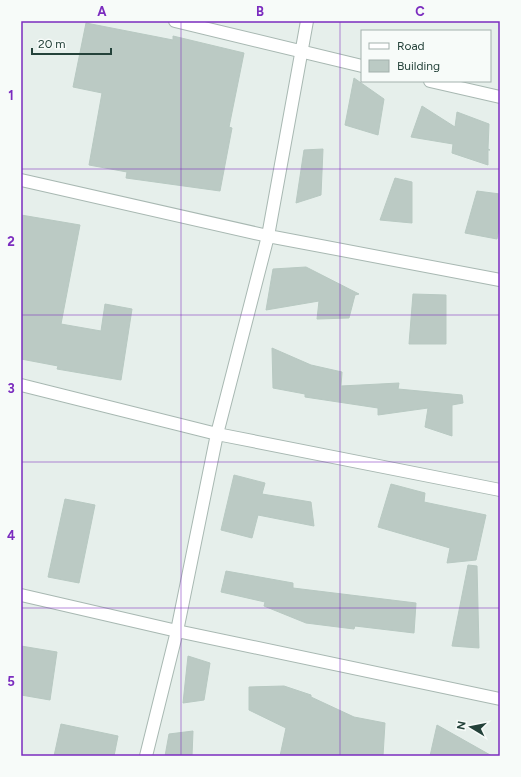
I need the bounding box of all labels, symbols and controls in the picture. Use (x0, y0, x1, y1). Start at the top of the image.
text: A (97, 4, 107, 19)
text: B (256, 4, 264, 19)
text: C (415, 4, 425, 19)
scale bar (32, 30, 111, 56)
legend (361, 30, 491, 82)
text: 20 m (38, 37, 66, 51)
text: Road (397, 39, 425, 53)
text: Building (397, 59, 440, 73)
text: 1 (8, 88, 14, 103)
text: 2 (7, 234, 15, 249)
text: 3 (7, 381, 15, 396)
text: 4 (7, 528, 15, 543)
text: 5 (7, 674, 15, 689)
north arrow (451, 707, 491, 747)
text: N (455, 720, 469, 731)

